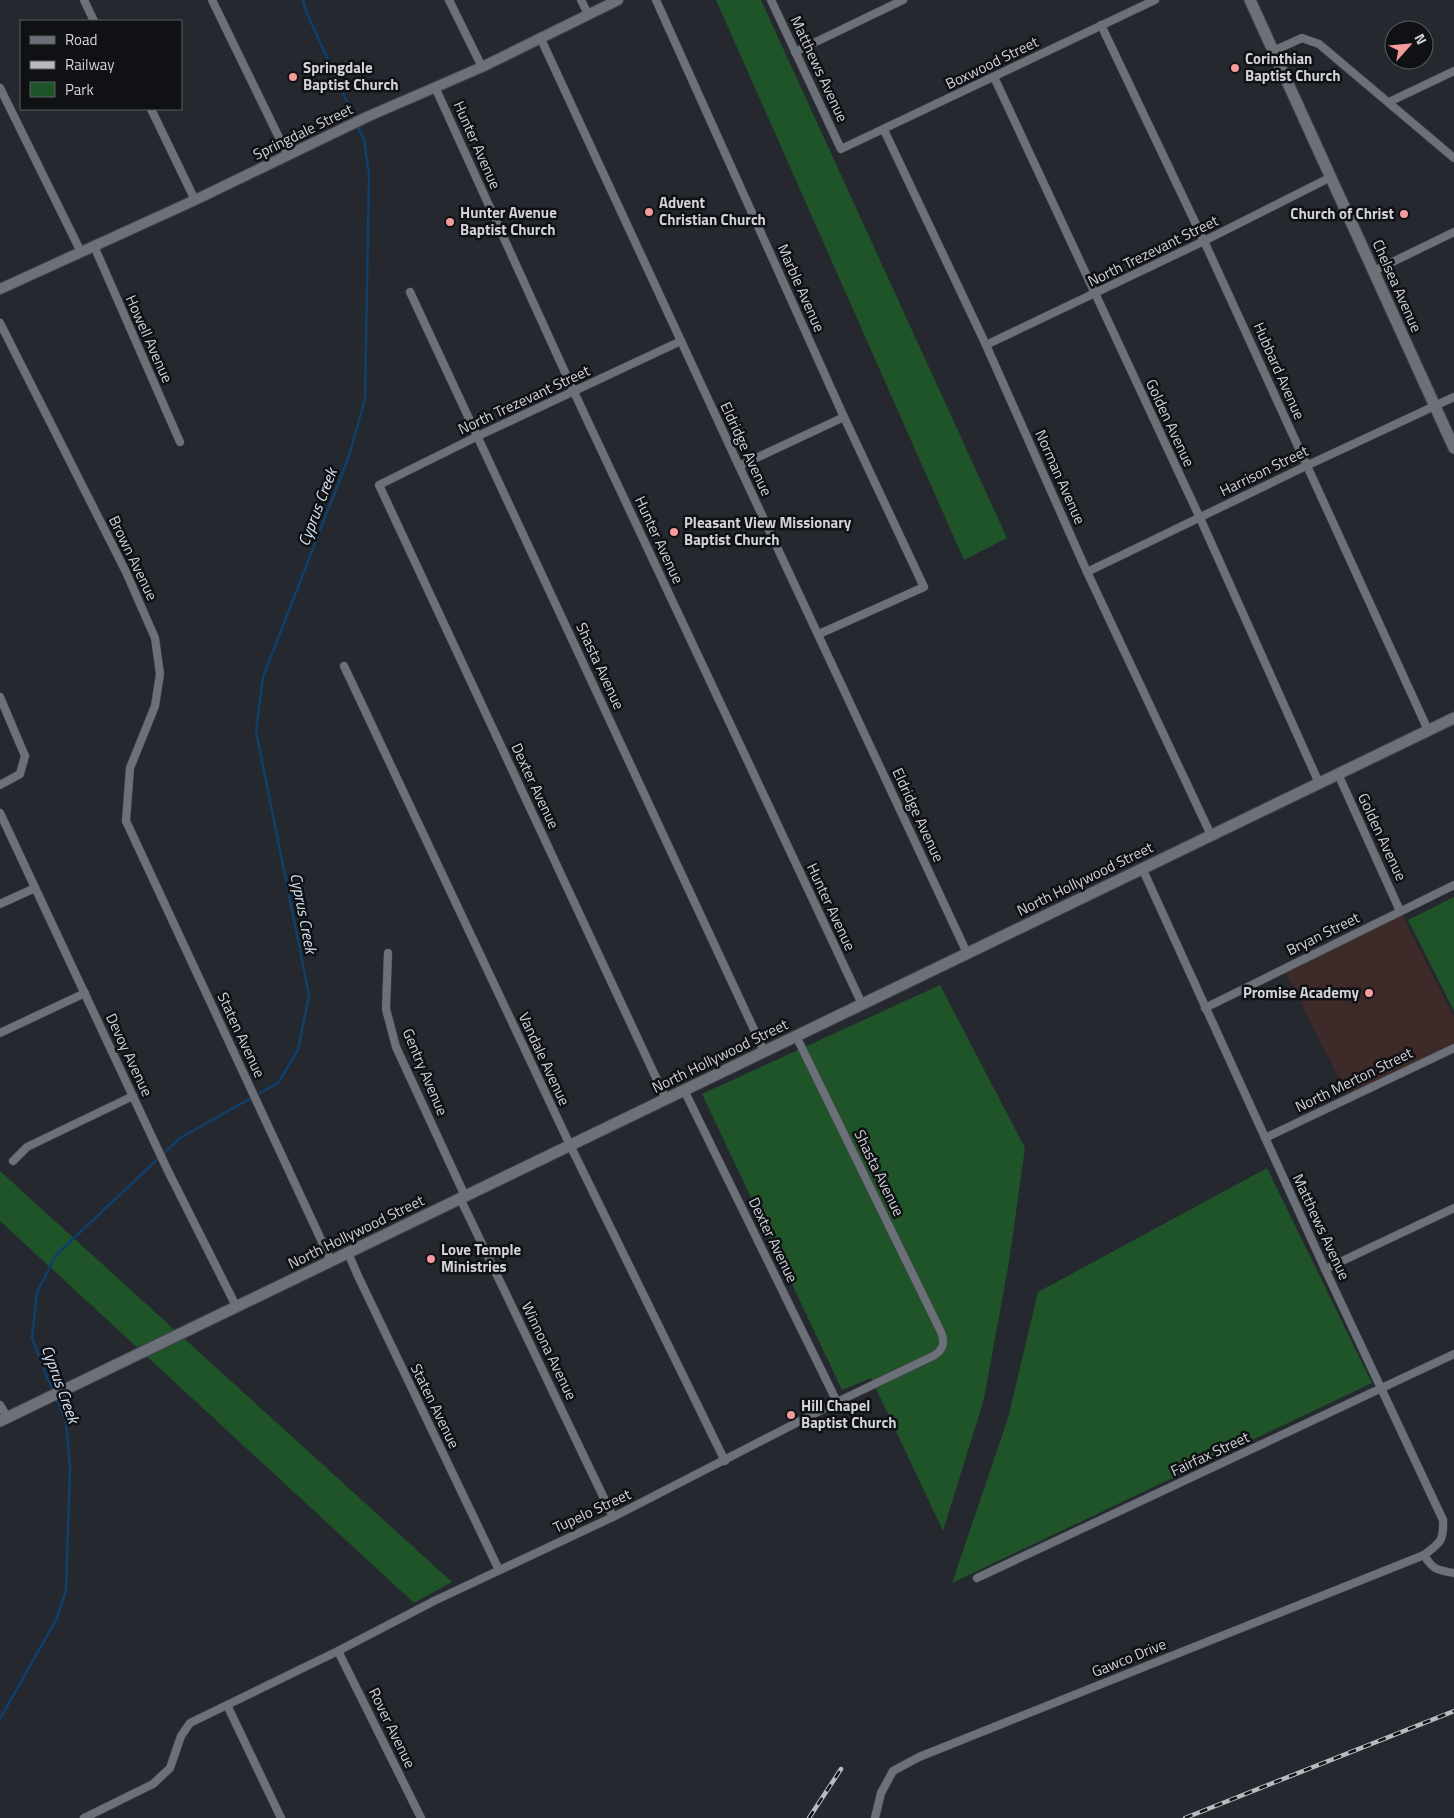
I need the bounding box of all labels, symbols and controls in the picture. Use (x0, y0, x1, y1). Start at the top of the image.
street label: Matthews Avenue (785, 12, 854, 126)
legend (20, 20, 182, 110)
north arrow (1384, 20, 1434, 70)
text: Road (65, 28, 97, 51)
street label: Boxwood Street (941, 30, 1043, 95)
text: N (1409, 30, 1433, 48)
place label: Corinthian Baptist Church (1245, 47, 1340, 87)
text: Railway (65, 53, 115, 76)
place label: Springdale Baptist Church (303, 56, 398, 96)
marker: Corinthian Baptist Church (1229, 62, 1241, 74)
marker: Springdale Baptist Church (287, 71, 299, 83)
text: Park (65, 78, 94, 101)
street label: Springdale Street (249, 97, 357, 166)
street label: Hunter Avenue (448, 97, 507, 193)
place label: Advent Christian Church (659, 191, 766, 231)
place label: Hunter Avenue Baptist Church (460, 201, 557, 241)
place label: Church of Christ (1290, 202, 1395, 225)
marker: Advent Christian Church (643, 206, 655, 218)
marker: Church of Christ (1398, 208, 1410, 220)
street label: North Trezevant Street (1083, 209, 1223, 292)
marker: Hunter Avenue Baptist Church (444, 216, 456, 228)
street label: Chelsea Avenue (1367, 236, 1428, 336)
street label: Marble Avenue (772, 240, 831, 336)
street label: Howell Avenue (120, 291, 179, 386)
street label: Hubbard Avenue (1248, 318, 1311, 423)
street label: North Trezevant Street (454, 359, 594, 440)
street label: Golden Avenue (1140, 375, 1201, 470)
street label: Eldridge Avenue (715, 398, 778, 500)
street label: Norman Avenue (1029, 426, 1092, 528)
street label: Harrison Street (1215, 439, 1313, 502)
water label: Cyprus Creek (291, 463, 343, 549)
street label: Hunter Avenue (629, 492, 690, 587)
street label: Brown Avenue (103, 511, 164, 604)
place label: Pleasant View Missionary Baptist Church (684, 511, 852, 551)
marker: Pleasant View Missionary Baptist Church (668, 526, 680, 538)
street label: Shasta Avenue (570, 618, 631, 713)
street label: Dexter Avenue (506, 739, 565, 832)
street label: Eldridge Avenue (887, 764, 950, 866)
street label: Golden Avenue (1352, 789, 1413, 884)
street label: North Hollywood Street (1013, 835, 1157, 922)
street label: Hunter Avenue (801, 859, 862, 954)
water label: Cyprus Creek (284, 871, 324, 957)
street label: Bryan Street (1282, 906, 1364, 961)
place label: Promise Academy (1243, 981, 1359, 1004)
marker: Promise Academy (1363, 987, 1375, 999)
street label: Staten Avenue (212, 988, 271, 1081)
street label: Vandale Avenue (513, 1008, 576, 1109)
street label: Devoy Avenue (100, 1009, 159, 1100)
street label: North Hollywood Street (648, 1012, 792, 1099)
street label: Gentry Avenue (397, 1025, 454, 1119)
street label: North Merton Street (1291, 1041, 1417, 1118)
street label: Shasta Avenue (849, 1126, 910, 1220)
street label: Matthews Avenue (1287, 1170, 1356, 1284)
street label: North Hollywood Street (284, 1188, 428, 1275)
street label: Dexter Avenue (743, 1193, 804, 1286)
place label: Love Temple Ministries (441, 1238, 522, 1278)
marker: Love Temple Ministries (425, 1253, 437, 1265)
street label: Winnona Avenue (516, 1298, 583, 1404)
water label: Cyprus Creek (36, 1342, 87, 1428)
street label: Staten Avenue (405, 1359, 466, 1452)
place label: Hill Chapel Baptist Church (801, 1394, 896, 1434)
marker: Hill Chapel Baptist Church (785, 1409, 797, 1421)
street label: Fairfax Street (1167, 1425, 1254, 1482)
street label: Tupelo Street (549, 1482, 635, 1539)
street label: Gawco Drive (1088, 1632, 1170, 1683)
street label: Rover Avenue (363, 1684, 422, 1772)

